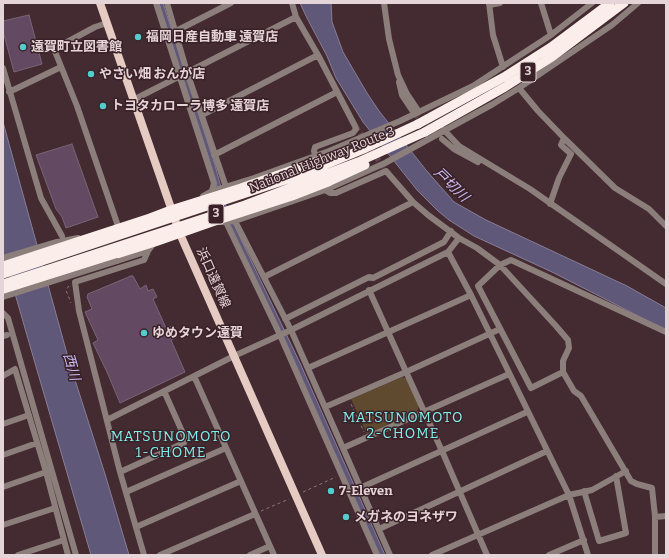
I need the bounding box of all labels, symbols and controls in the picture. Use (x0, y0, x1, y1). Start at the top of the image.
place label: 福岡日産自動車 遠賀店 (146, 29, 278, 45)
marker: 福岡日産自動車 遠賀店 (133, 32, 143, 42)
place label: 遠賀町立図書館 (31, 39, 122, 55)
marker: 遠賀町立図書館 (18, 42, 28, 52)
road number: 3 (520, 62, 536, 82)
place label: やさい畑 おんが店 (99, 66, 205, 82)
marker: やさい畑 おんが店 (86, 69, 96, 79)
place label: トヨタカローラ博多 遠賀店 (111, 98, 269, 114)
marker: トヨタカローラ博多 遠賀店 (98, 101, 108, 111)
street label: National Highway Route 3 (247, 124, 397, 196)
water label: 戸切川 (430, 164, 472, 206)
road number: 3 (208, 204, 224, 224)
street label: 浜口遠賀線 (193, 245, 233, 311)
place label: ゆめタウン遠賀 (152, 325, 243, 341)
marker: ゆめタウン遠賀 (139, 328, 149, 338)
water label: 西川 (59, 351, 83, 383)
district label: MATSUNOMOTO 2-CHOME (343, 410, 463, 442)
district label: MATSUNOMOTO 1-CHOME (111, 429, 231, 462)
place label: 7-Eleven (339, 483, 393, 499)
marker: 7-Eleven (326, 486, 336, 496)
place label: メガネのヨネザワ (354, 509, 458, 525)
marker: メガネのヨネザワ (341, 512, 351, 522)

